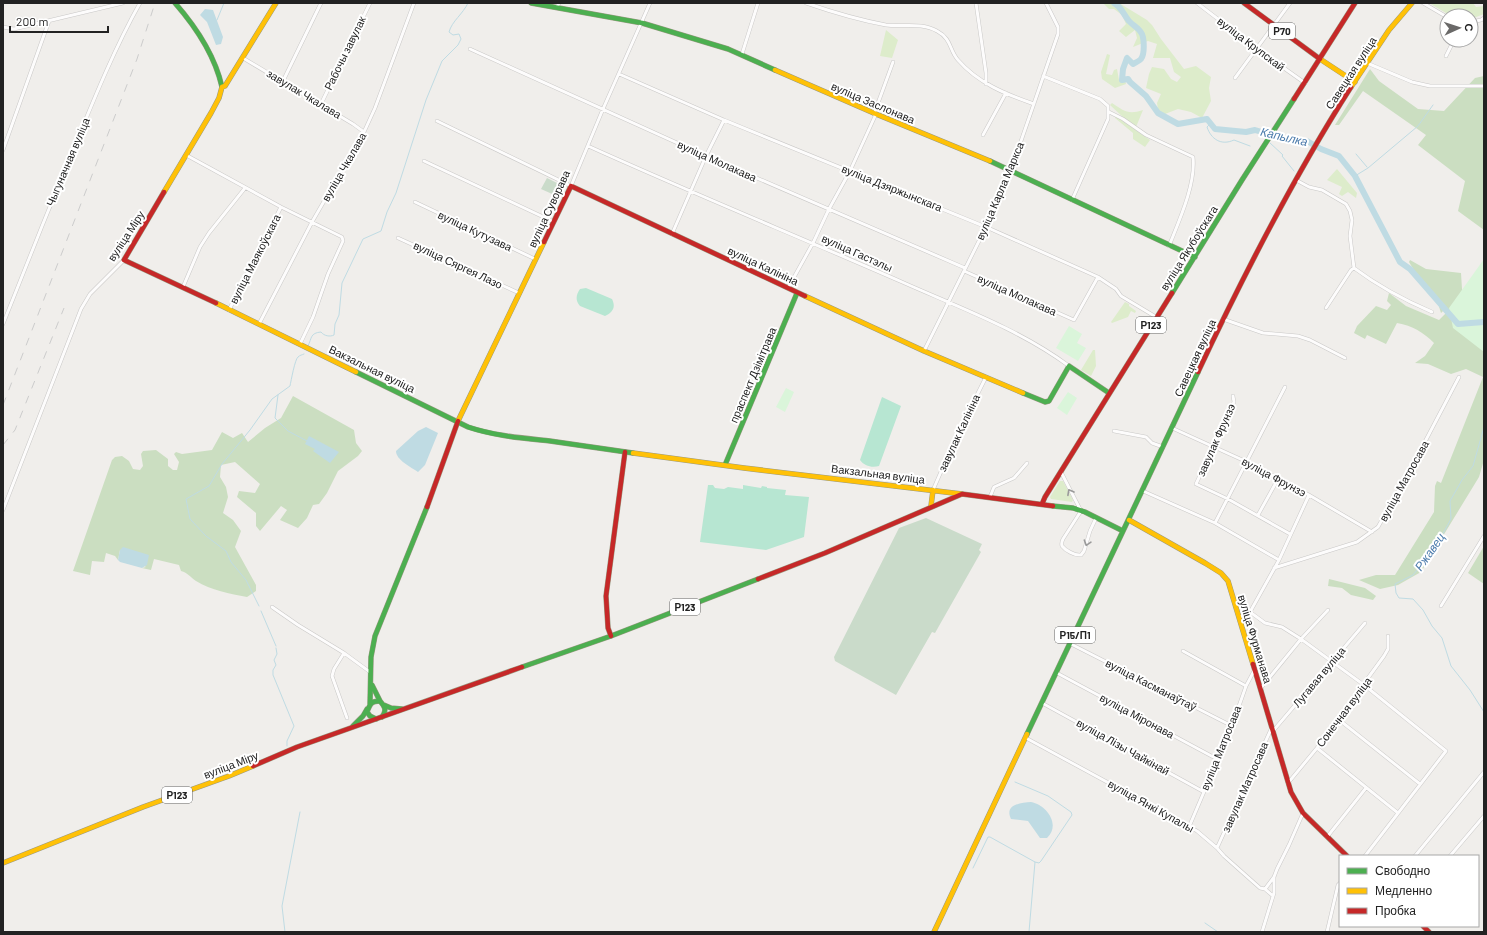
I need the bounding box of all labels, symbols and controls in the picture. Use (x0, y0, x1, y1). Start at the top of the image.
scale bar (10, 8, 108, 34)
north arrow (1439, 8, 1479, 48)
text: 200 m (16, 14, 48, 28)
street label: Рабочы завулак (321, 14, 368, 92)
street label: вуліца Крупскай (1215, 14, 1288, 73)
road number: Р70 (1269, 23, 1295, 39)
text: С (1463, 23, 1476, 32)
street label: Савецкая вуліца (1322, 33, 1379, 111)
street label: завулак Чкалава (265, 66, 345, 121)
street label: вуліца Заслонава (830, 79, 918, 126)
street label: Чыгуначная вуліца (43, 115, 92, 208)
water label: Капылка (1259, 124, 1310, 148)
street label: вуліца Чкалава (319, 129, 369, 203)
street label: вуліца Молакава (676, 137, 759, 184)
street label: вуліца Карла Маркса (973, 139, 1026, 242)
street label: вуліца Дзяржынскага (840, 161, 945, 214)
street label: вуліца Суворава (525, 167, 572, 249)
street label: вуліца Якубоўскага (1157, 202, 1220, 292)
street label: вуліца Міру (104, 208, 147, 263)
street label: вуліца Кутузава (436, 208, 515, 254)
street label: вуліца Маякоўскага (226, 211, 283, 306)
street label: вуліца Гастэлы (820, 231, 895, 274)
street label: вуліца Сяргея Лазо (412, 238, 505, 291)
street label: вуліца Калініна (726, 244, 801, 288)
street label: вуліца Молакава (976, 271, 1059, 318)
street label: Савецкая вуліца (1171, 316, 1219, 399)
road number: Р123 (1136, 317, 1166, 333)
street label: праспект Дзімітрава (727, 324, 779, 424)
street label: Вакзальная вуліца (327, 342, 418, 395)
street label: завулак Калініна (935, 391, 982, 473)
street label: завулак Фрунзэ (1194, 401, 1238, 478)
street label: вуліца Матросава (1376, 437, 1432, 523)
street label: вуліца Фрунзэ (1240, 454, 1309, 499)
street label: Вакзальная вуліца (831, 461, 926, 486)
one-way arrow (1068, 489, 1075, 496)
water label: Ржавец (1411, 530, 1448, 573)
one-way arrow (1083, 540, 1091, 547)
street label: вуліца Фурманава (1236, 593, 1275, 686)
road number: Р123 (670, 599, 700, 615)
road number: Р15/П1 (1055, 627, 1095, 643)
street label: Лугавая вуліца (1290, 643, 1348, 710)
street label: вуліца Касманаўтаў (1104, 656, 1199, 713)
street label: Сонечная вуліца (1313, 673, 1375, 749)
street label: вуліца Міронава (1098, 691, 1177, 741)
street label: вуліца Матросава (1198, 703, 1244, 792)
street label: вуліца Лізы Чайкінай (1074, 716, 1172, 778)
street label: завулак Матросава (1219, 739, 1271, 834)
street label: вуліца Міру (202, 748, 260, 781)
street label: вуліца Янкі Купалы (1106, 777, 1197, 835)
road number: Р123 (162, 787, 192, 803)
legend (1339, 855, 1479, 927)
text: Свободно (1375, 863, 1430, 878)
text: Медленно (1375, 883, 1432, 898)
text: Пробка (1375, 903, 1416, 918)

